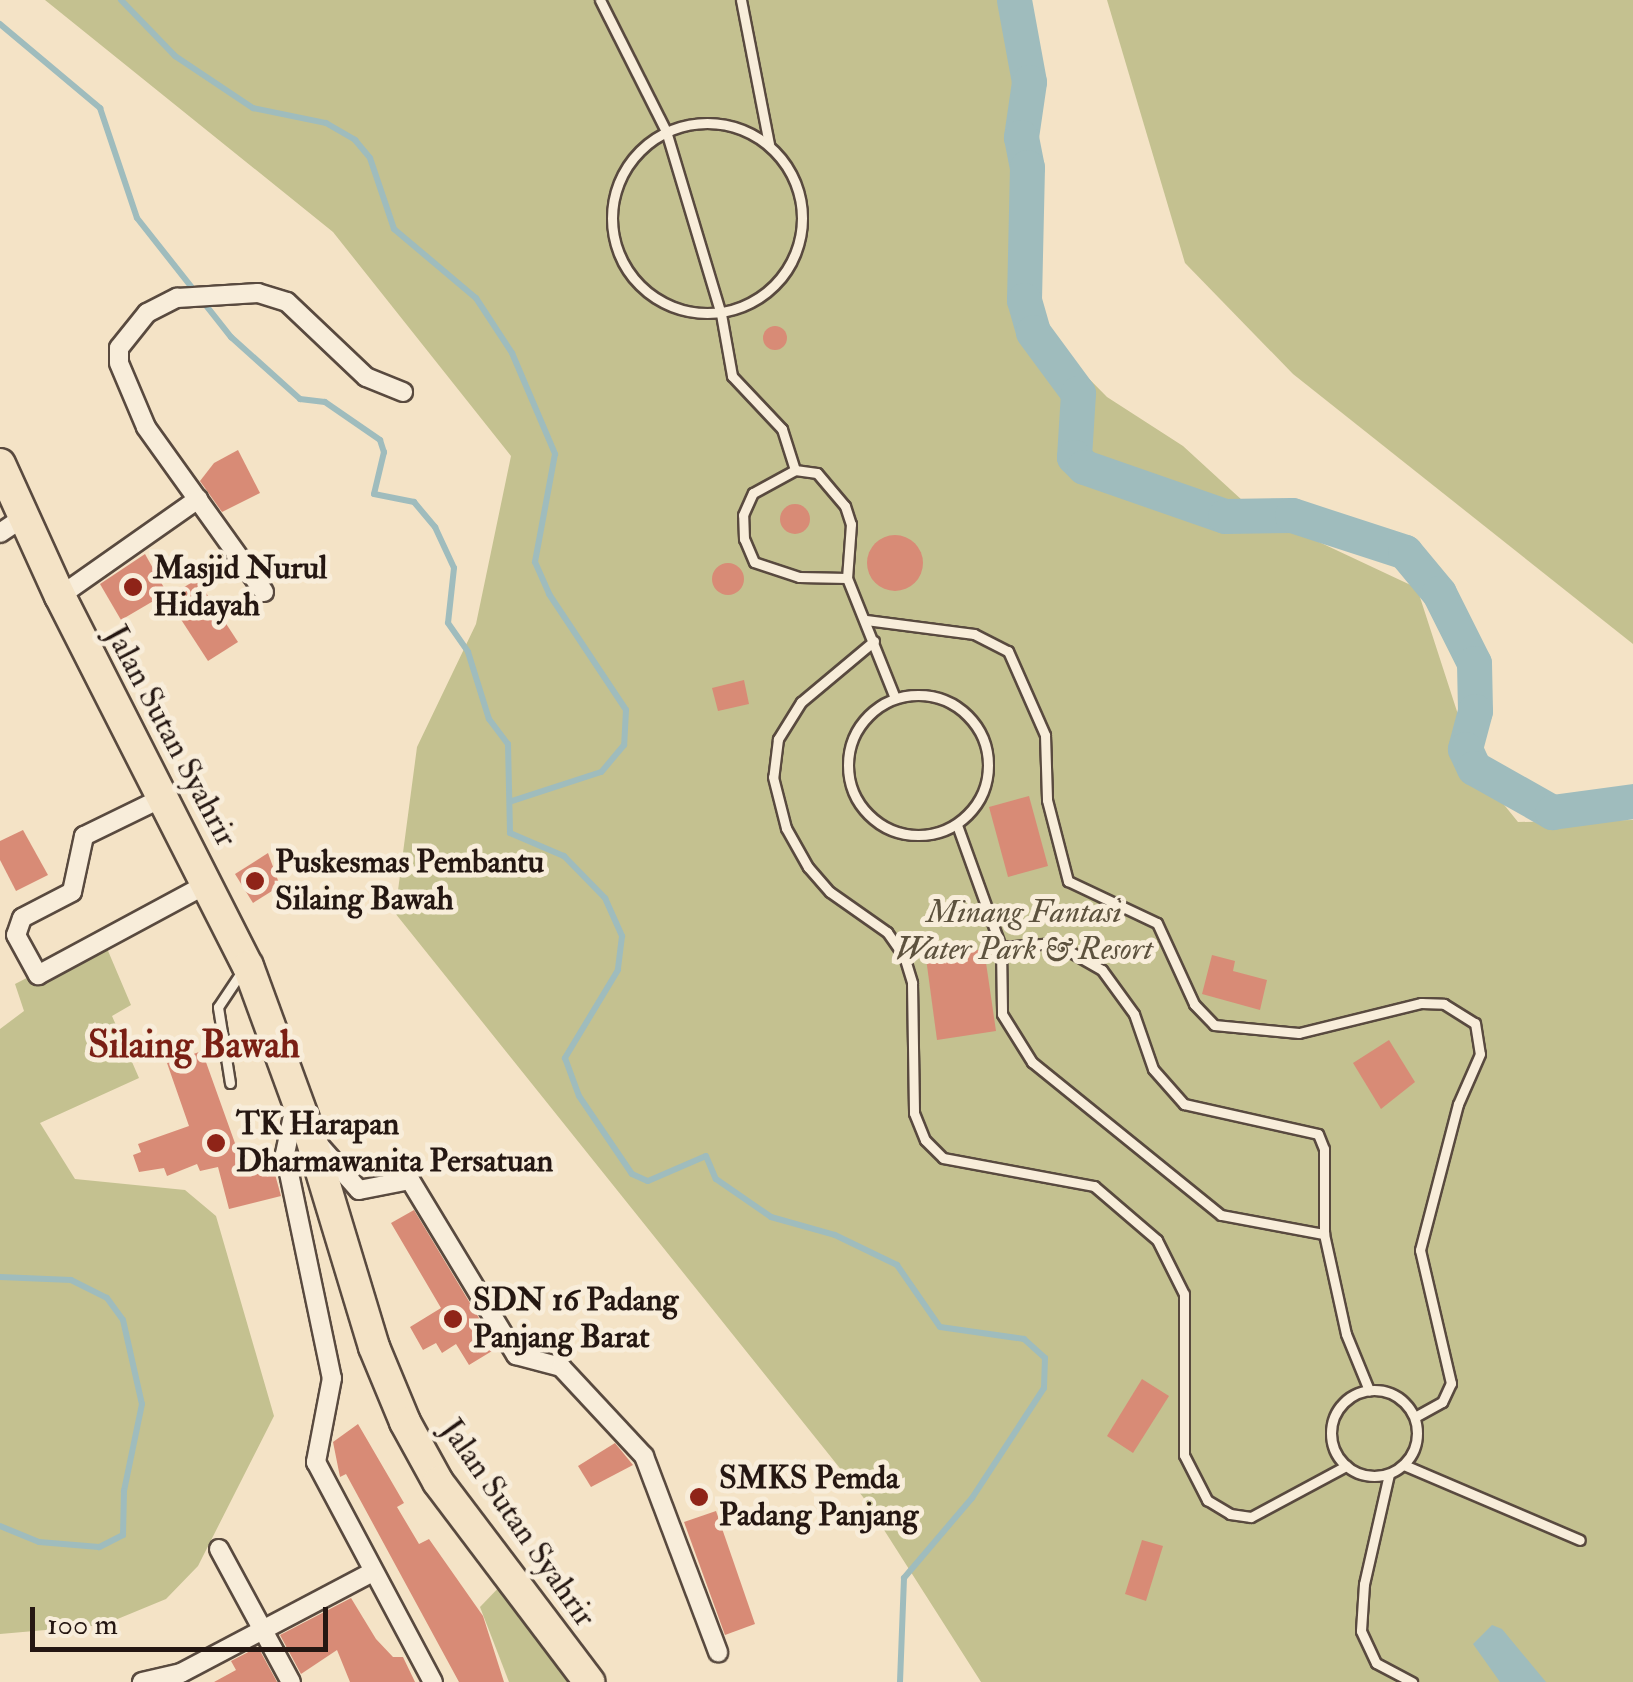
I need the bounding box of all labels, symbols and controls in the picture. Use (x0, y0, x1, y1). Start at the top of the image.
place label: Masjid Nurul Hidayah (153, 550, 327, 625)
marker: Masjid Nurul Hidayah (122, 576, 144, 598)
street label: Jalan Sutan Syahrir (97, 619, 245, 853)
place label: Puskesmas Pembantu Silaing Bawah (275, 844, 544, 919)
marker: Puskesmas Pembantu Silaing Bawah (244, 870, 266, 892)
park label: Minang Fantasi Water Park & Resort (895, 894, 1153, 969)
district label: Silaing Bawah (88, 1023, 300, 1069)
place label: TK Harapan Dharmawanita Persatuan (236, 1106, 553, 1181)
marker: TK Harapan Dharmawanita Persatuan (205, 1132, 227, 1154)
place label: SDN 16 Padang Panjang Barat (473, 1282, 678, 1357)
marker: SDN 16 Padang Panjang Barat (442, 1308, 464, 1330)
street label: Jalan Sutan Syahrir (432, 1412, 604, 1634)
place label: SMKS Pemda Padang Panjang (719, 1460, 918, 1535)
marker: SMKS Pemda Padang Panjang (688, 1486, 710, 1508)
scale bar (35, 1587, 332, 1649)
text: 100 m (47, 1606, 118, 1643)

